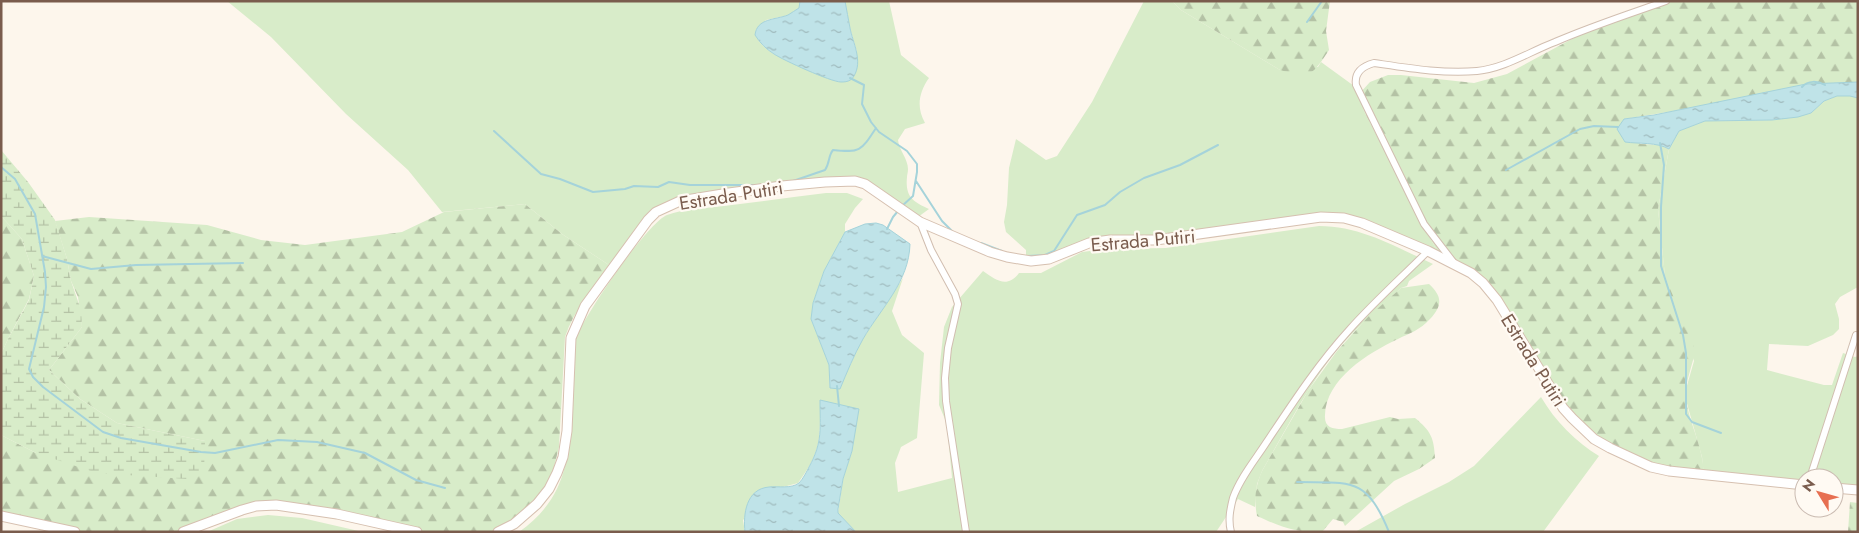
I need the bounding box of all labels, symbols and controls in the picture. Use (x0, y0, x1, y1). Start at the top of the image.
street label: Estrada Putiri (677, 174, 785, 217)
street label: Estrada Putiri (1090, 222, 1197, 259)
street label: Estrada Putiri (1494, 309, 1573, 412)
north arrow (1794, 468, 1844, 518)
text: N (1797, 475, 1820, 496)

